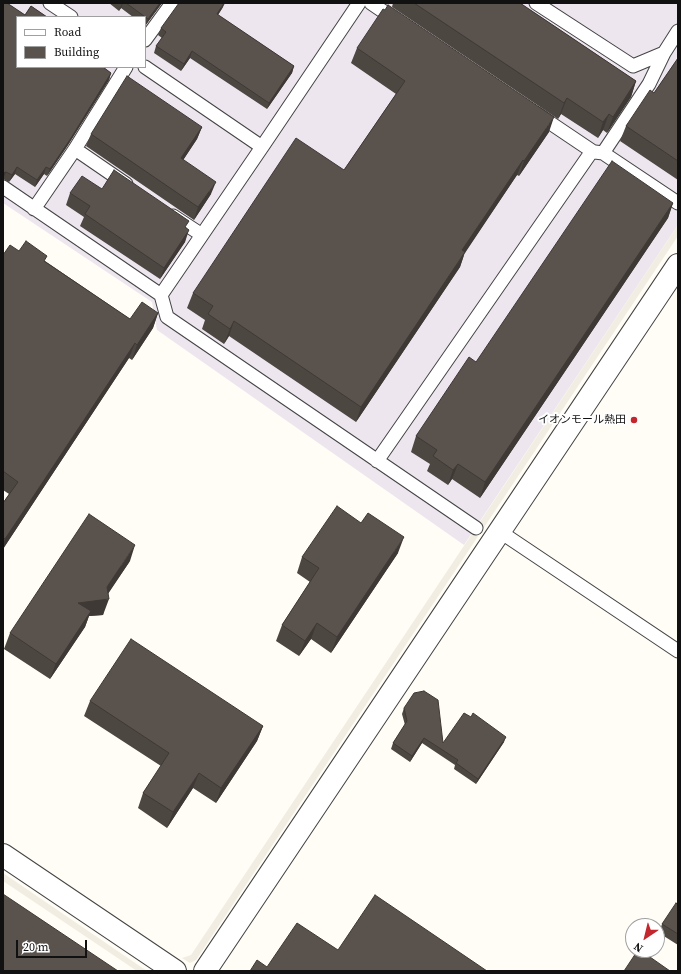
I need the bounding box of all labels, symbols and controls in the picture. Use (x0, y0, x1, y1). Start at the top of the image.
legend (16, 16, 146, 68)
text: Road (54, 24, 81, 40)
text: Building (54, 44, 99, 60)
place label: イオンモール熱田 (538, 413, 626, 427)
marker: イオンモール熱田 (629, 415, 639, 425)
north arrow (625, 918, 665, 958)
scale bar (18, 932, 89, 958)
text: 20 m (23, 939, 49, 955)
text: N (631, 939, 646, 956)

